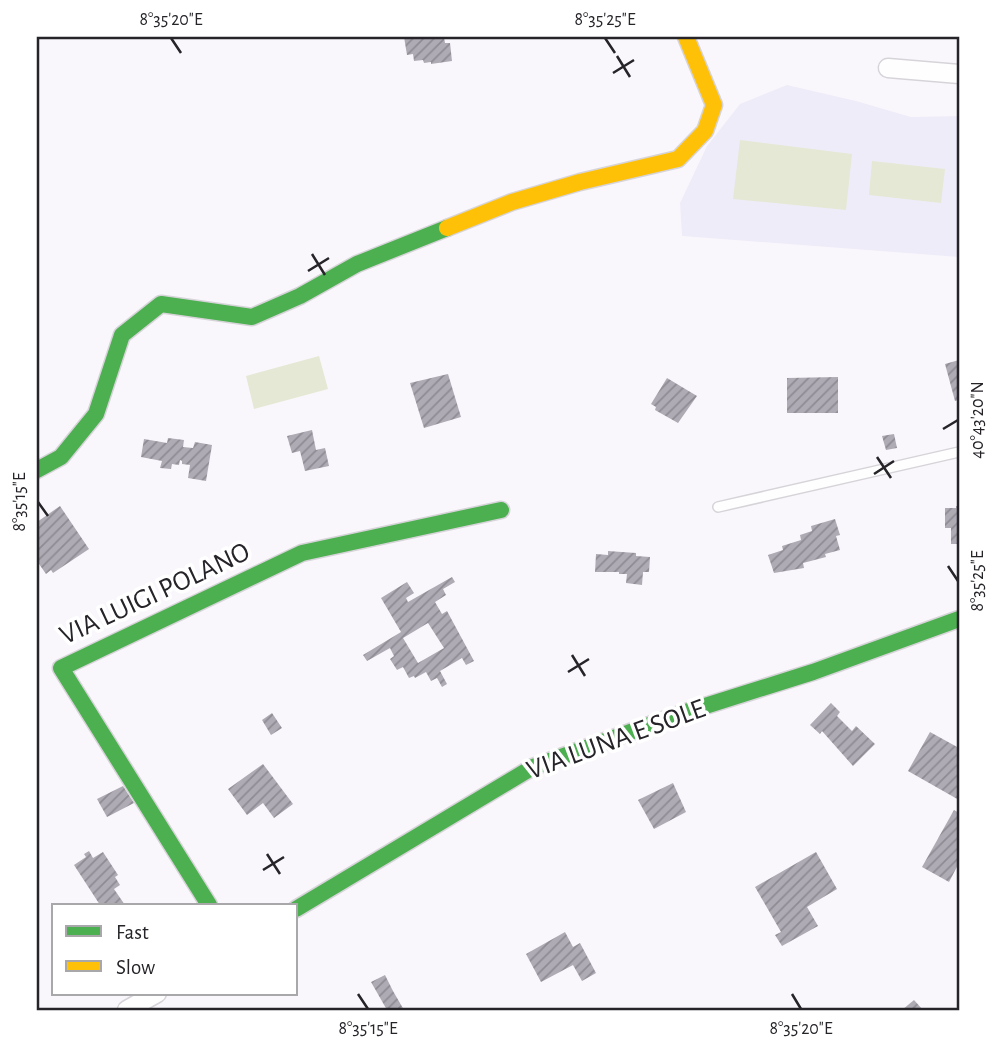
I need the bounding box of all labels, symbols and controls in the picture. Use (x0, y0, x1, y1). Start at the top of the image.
text: 8°35'20"E (139, 11, 203, 29)
text: 8°35'25"E (574, 11, 636, 29)
text: 40°43'20"N (969, 381, 987, 459)
text: 8°35'15"E (11, 472, 29, 532)
street label: VIA LUIGI POLANO (56, 538, 254, 650)
text: 8°35'25"E (969, 550, 987, 612)
street label: VIA LUNA E SOLE (523, 695, 709, 785)
legend (52, 904, 298, 995)
text: Fast (116, 922, 149, 943)
text: Slow (116, 957, 155, 978)
text: 8°35'15"E (338, 1020, 398, 1038)
text: 8°35'20"E (769, 1020, 833, 1038)

